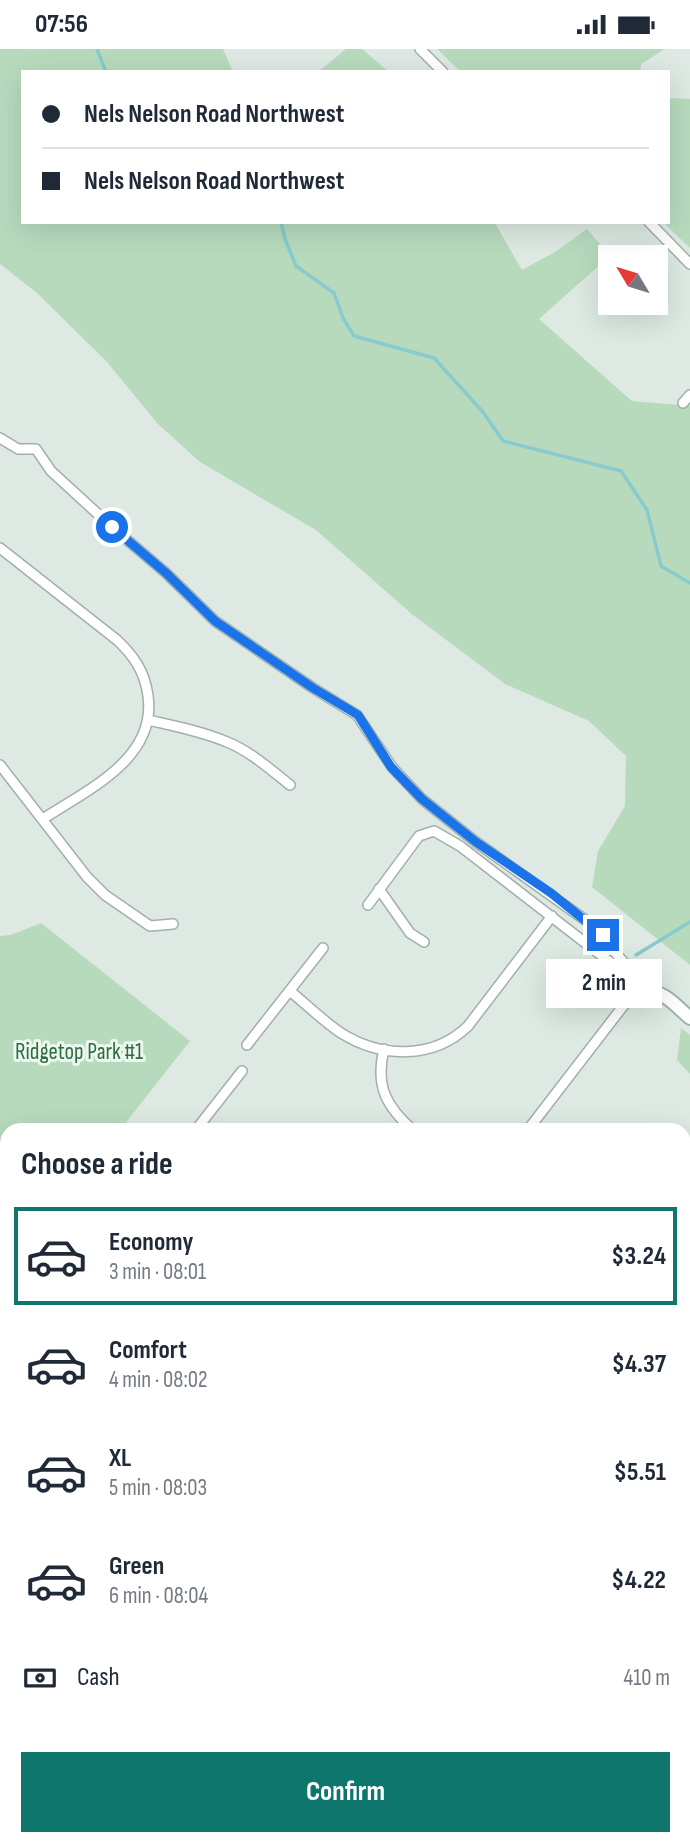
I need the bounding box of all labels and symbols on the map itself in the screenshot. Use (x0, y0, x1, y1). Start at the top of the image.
north arrow (598, 245, 668, 315)
route start (96, 511, 128, 543)
route end (587, 919, 619, 951)
callout: 2 min (545, 959, 661, 1008)
park label: Ridgetop Park #1 (15, 1038, 143, 1066)

